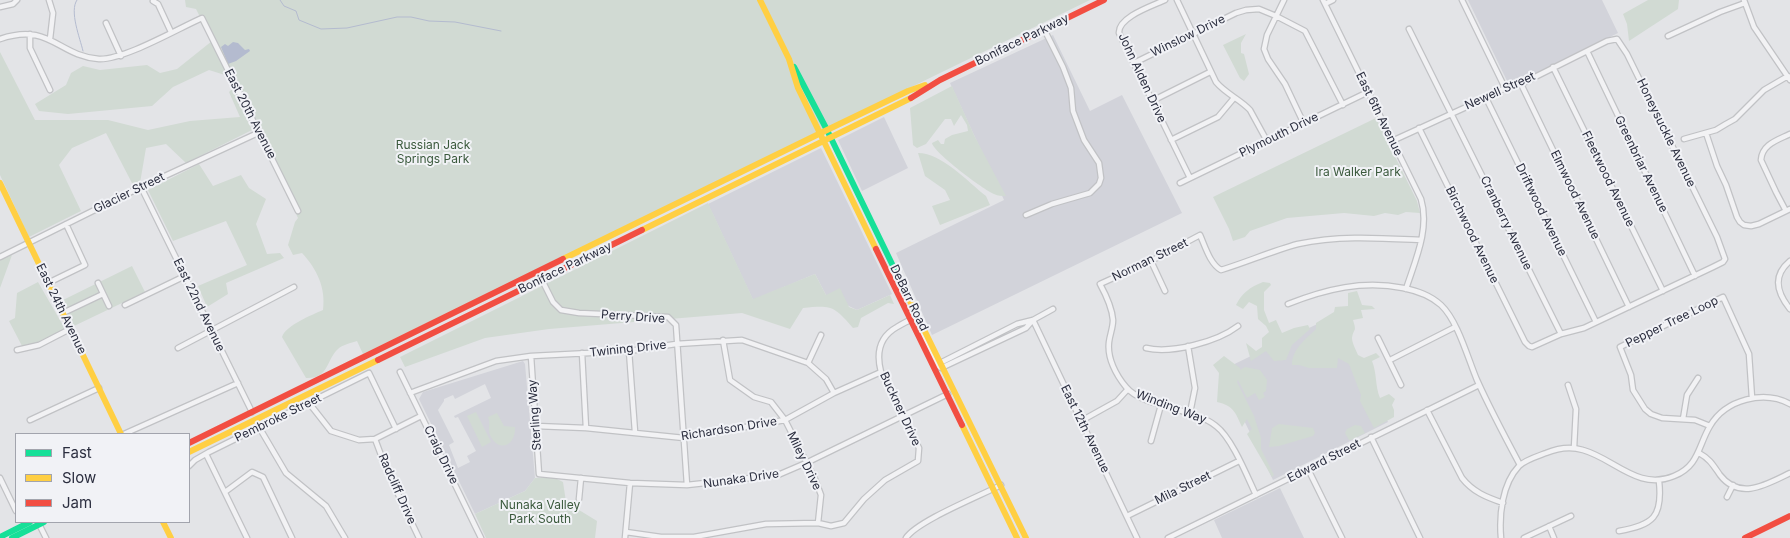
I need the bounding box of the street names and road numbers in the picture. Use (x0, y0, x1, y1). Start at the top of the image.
street label: Boniface Parkway (973, 11, 1071, 69)
street label: Winslow Drive (1148, 12, 1228, 60)
street label: John Alden Drive (1115, 31, 1169, 125)
street label: East 20th Avenue (221, 67, 279, 161)
street label: Newell Street (1463, 69, 1537, 113)
street label: East 6th Avenue (1352, 70, 1406, 158)
street label: Honeysuckle Avenue (1633, 76, 1699, 190)
street label: Plymouth Drive (1237, 110, 1321, 160)
street label: Greenbriar Avenue (1611, 113, 1671, 215)
street label: Fleetwood Avenue (1579, 129, 1637, 229)
street label: Elmwood Avenue (1547, 148, 1603, 242)
street label: Driftwood Avenue (1512, 161, 1570, 259)
street label: Glacier Street (91, 170, 167, 216)
street label: Cranberry Avenue (1477, 173, 1535, 273)
street label: Birchwood Avenue (1442, 184, 1502, 286)
street label: Norman Street (1110, 235, 1190, 285)
street label: Boniface Parkway (516, 239, 614, 297)
street label: East 22nd Avenue (170, 256, 228, 354)
street label: East 24th Avenue (33, 261, 89, 357)
street label: DeBarr Road (887, 263, 931, 333)
street label: Pepper Tree Loop (1623, 293, 1721, 351)
street label: Perry Drive (601, 308, 665, 326)
street label: Twining Drive (589, 338, 667, 360)
street label: Buckner Drive (877, 370, 923, 448)
street label: Sterling Way (525, 379, 545, 451)
street label: East 12th Avenue (1057, 383, 1113, 475)
street label: Winding Way (1134, 387, 1208, 427)
street label: Pembroke Street (232, 391, 324, 445)
street label: Richardson Drive (680, 414, 778, 444)
street label: Craig Drive (421, 423, 461, 487)
street label: Miley Drive (784, 429, 824, 493)
street label: Edward Street (1285, 436, 1363, 486)
street label: Radcliff Drive (375, 451, 419, 527)
street label: Nunaka Drive (702, 467, 780, 491)
street label: Mila Street (1153, 468, 1213, 508)

